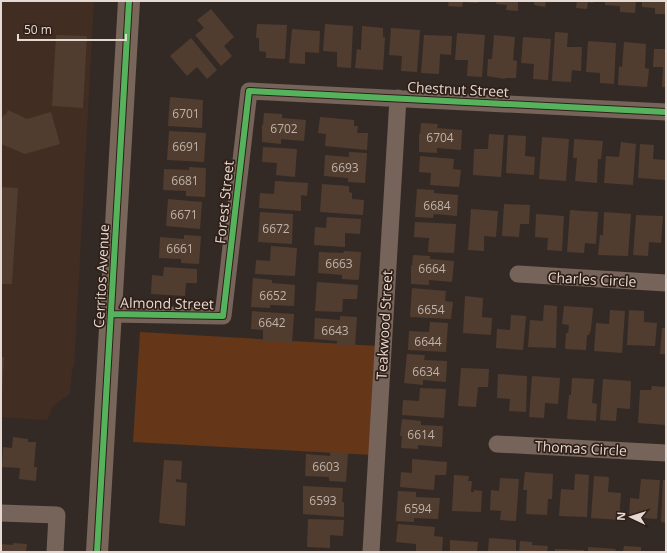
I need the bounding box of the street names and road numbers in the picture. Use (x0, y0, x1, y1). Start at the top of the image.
street label: Chestnut Street (407, 77, 509, 101)
street label: Forest Street (210, 159, 238, 245)
street label: Cerritos Avenue (89, 223, 113, 328)
street label: Charles Circle (547, 267, 637, 291)
street label: Teakwood Street (372, 270, 396, 380)
street label: Almond Street (120, 293, 214, 313)
street label: Thomas Circle (535, 436, 628, 460)

